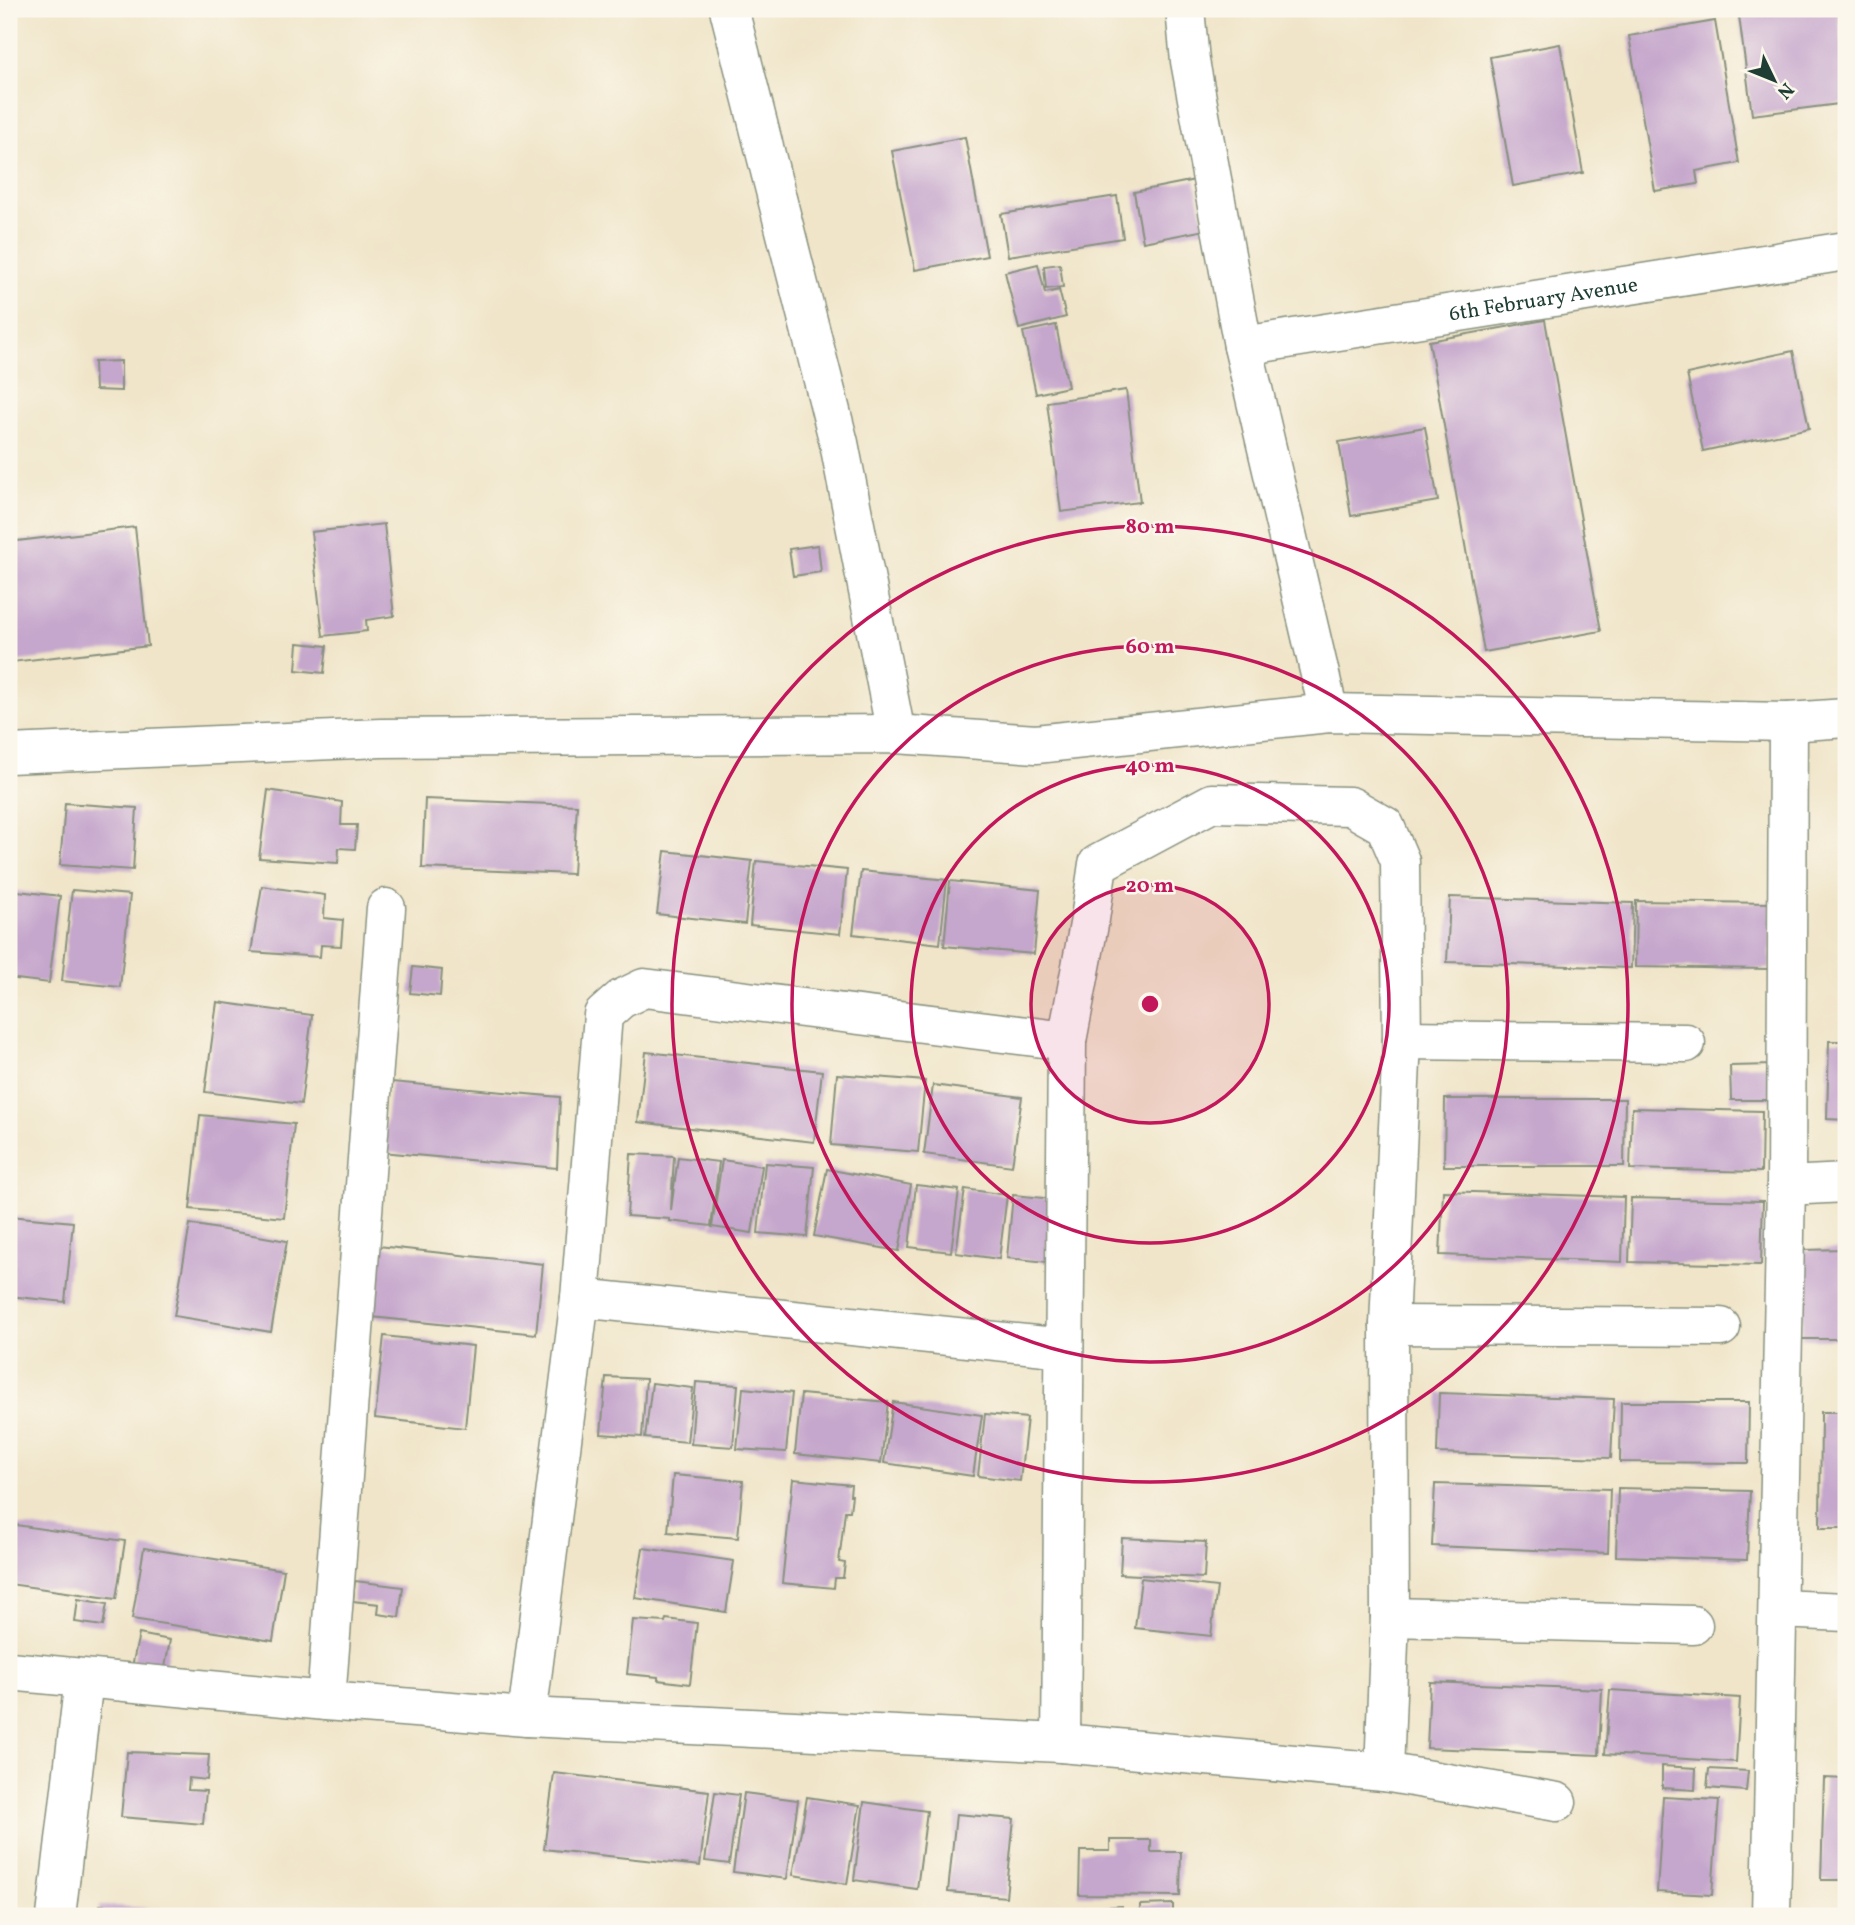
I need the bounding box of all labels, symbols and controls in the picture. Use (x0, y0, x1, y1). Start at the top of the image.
north arrow (1740, 46, 1810, 116)
text: N (1771, 76, 1799, 104)
street label: 6th February Avenue (1447, 271, 1640, 329)
text: 80 m (1126, 513, 1174, 542)
text: 60 m (1126, 633, 1174, 662)
text: 40 m (1125, 752, 1175, 781)
text: 20 m (1126, 872, 1174, 901)
centre of rings (1138, 992, 1162, 1016)

